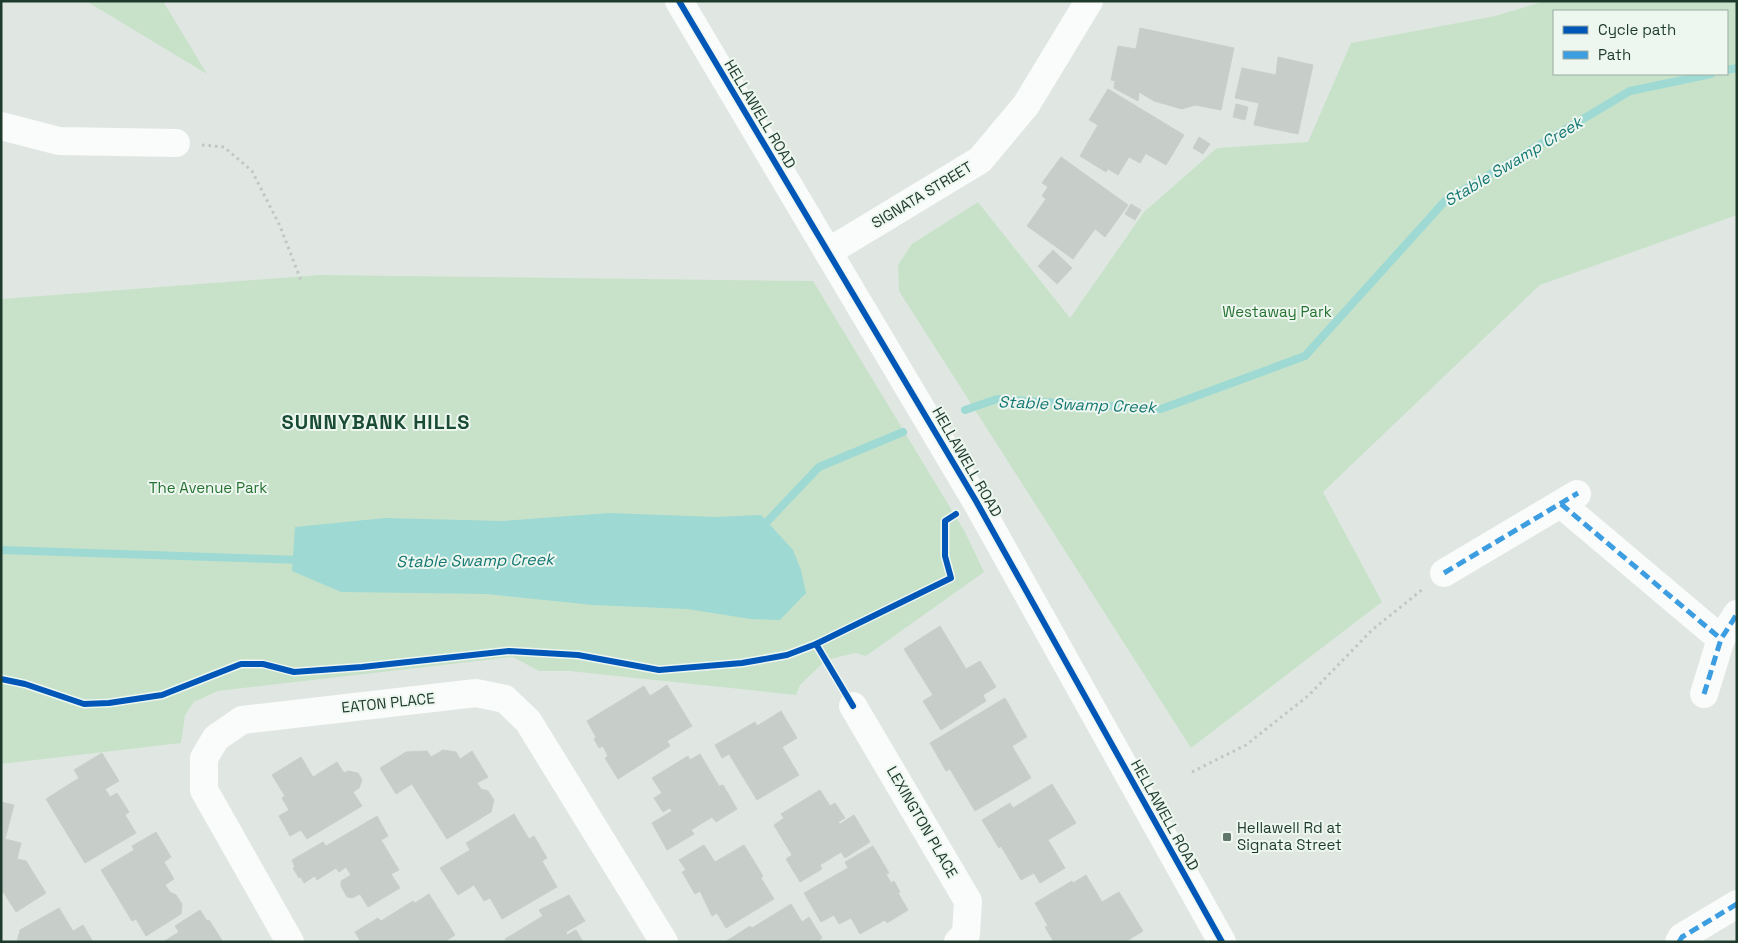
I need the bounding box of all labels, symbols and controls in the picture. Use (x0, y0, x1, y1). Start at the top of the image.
legend (1553, 10, 1728, 75)
text: Cycle path (1598, 20, 1676, 39)
text: Path (1598, 45, 1631, 64)
street label: HELLAWELL ROAD (720, 56, 801, 172)
water label: Stable Swamp Creek (1440, 111, 1588, 211)
street label: SIGNATA STREET (868, 157, 976, 232)
park label: Westaway Park (1222, 302, 1332, 321)
water label: Stable Swamp Creek (998, 391, 1158, 418)
street label: HELLAWELL ROAD (928, 403, 1007, 520)
district label: SUNNYBANK HILLS (282, 409, 470, 435)
park label: The Avenue Park (149, 478, 267, 497)
water label: Stable Swamp Creek (396, 549, 556, 572)
street label: EATON PLACE (340, 688, 435, 717)
street label: HELLAWELL ROAD (1127, 756, 1204, 874)
street label: LEXINGTON PLACE (883, 762, 962, 881)
place label: Hellawell Rd at Signata Street (1237, 818, 1342, 854)
marker: Hellawell Rd at Signata Street (1221, 831, 1233, 843)

